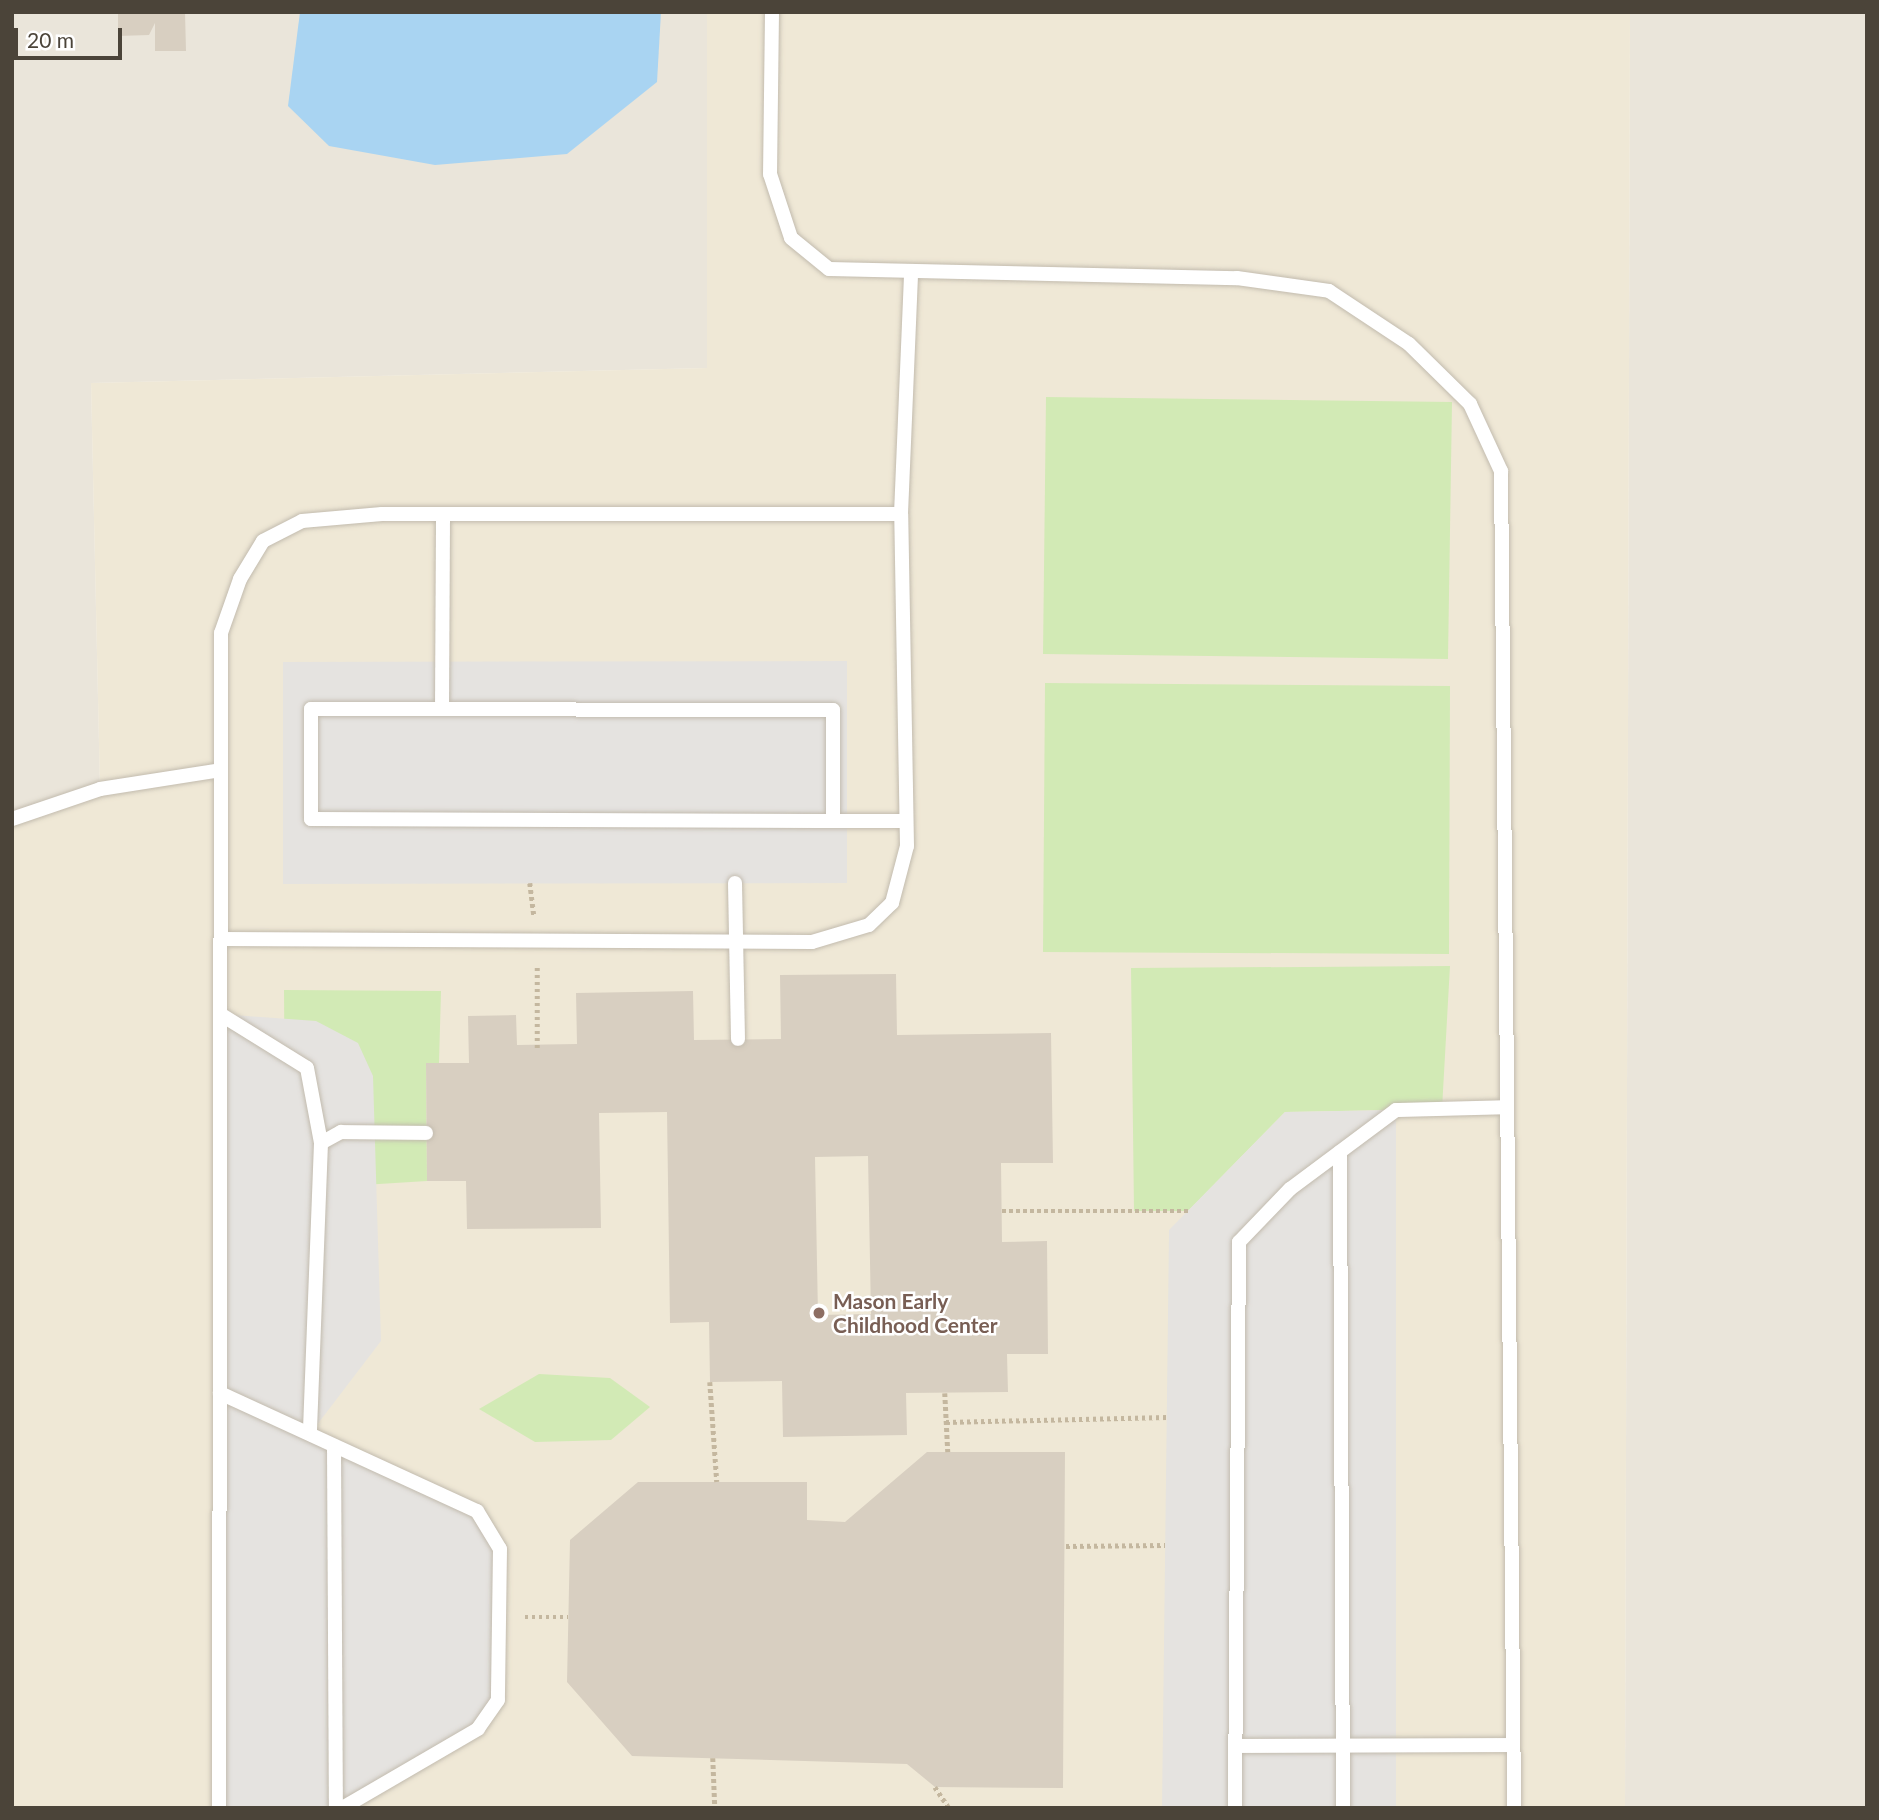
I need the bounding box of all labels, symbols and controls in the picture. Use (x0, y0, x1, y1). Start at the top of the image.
scale bar (18, 14, 126, 58)
text: 20 m (27, 27, 74, 52)
place label: Mason Early Childhood Center (833, 1288, 998, 1338)
marker: Mason Early Childhood Center (811, 1305, 827, 1321)

